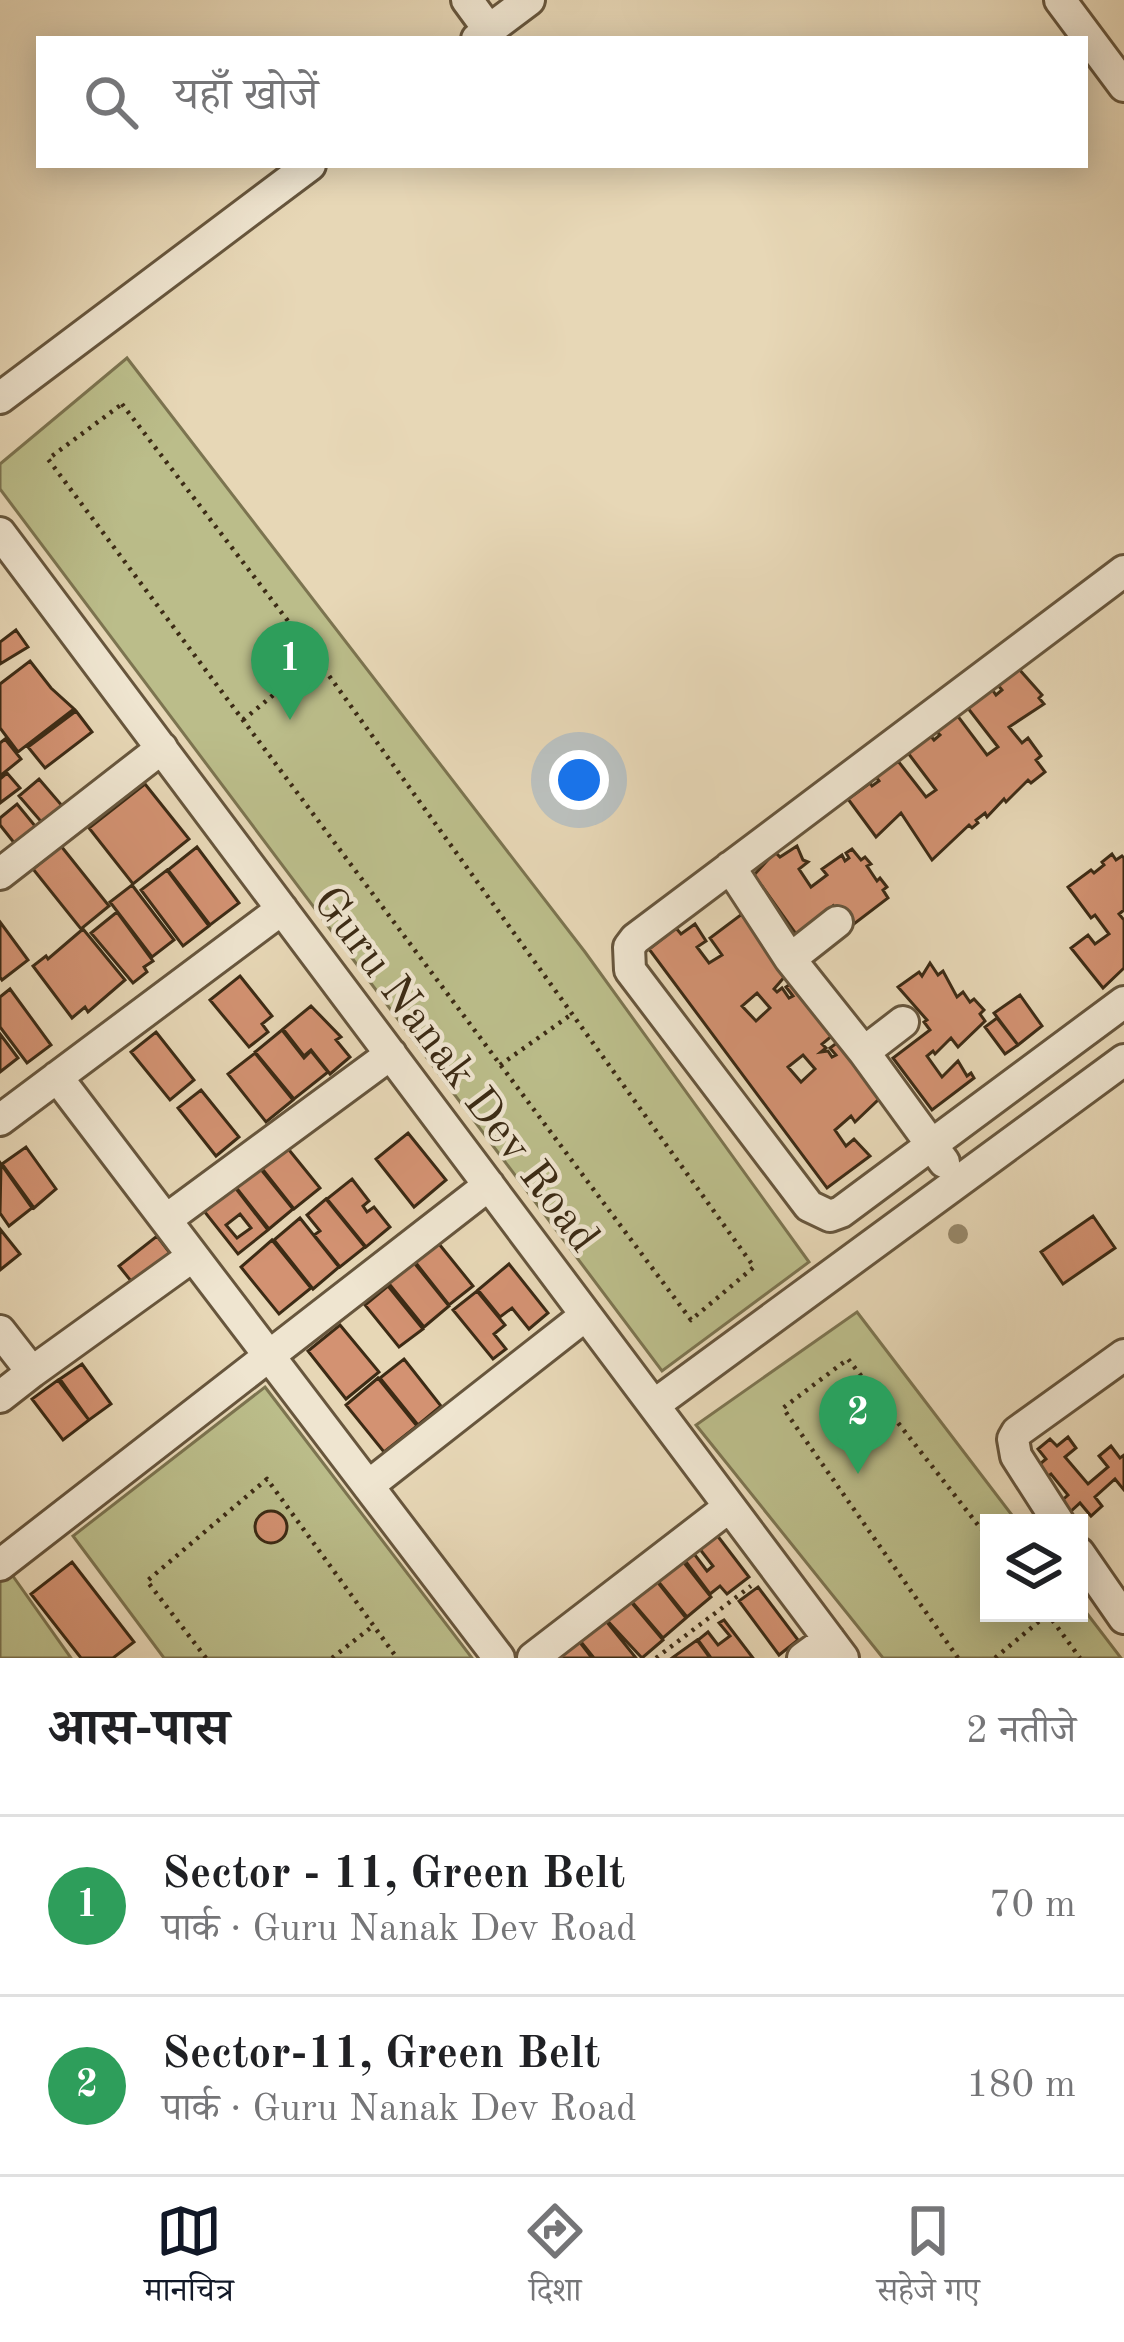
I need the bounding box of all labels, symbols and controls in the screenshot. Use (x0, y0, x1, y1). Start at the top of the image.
search box (36, 36, 1088, 168)
icon: search (78, 69, 144, 135)
text: यहाँ खोजें (174, 75, 318, 120)
pin: 1 (251, 621, 329, 720)
your location (549, 750, 609, 810)
street label: Guru Nanak Dev Road (303, 880, 606, 1261)
pin: 2 (819, 1375, 897, 1474)
map controls (980, 1514, 1088, 1622)
button: layers (980, 1514, 1088, 1622)
text: आस-पास (48, 1705, 229, 1756)
text: 2 नतीजे (966, 1712, 1076, 1751)
text: Sector - 11, Green Belt (162, 1853, 626, 1898)
text: 1 (76, 1886, 98, 1925)
text: 70 m (989, 1886, 1076, 1925)
text: पार्क · Guru Nanak Dev Road (162, 1910, 637, 1949)
text: Sector-11, Green Belt (162, 2033, 600, 2078)
text: 2 (76, 2066, 98, 2105)
text: 180 m (966, 2066, 1076, 2105)
text: पार्क · Guru Nanak Dev Road (162, 2090, 637, 2129)
tab: मानचित्र (144, 2198, 234, 2322)
tab: दिशा (522, 2198, 588, 2322)
tab: सहेजे गए (877, 2198, 980, 2322)

